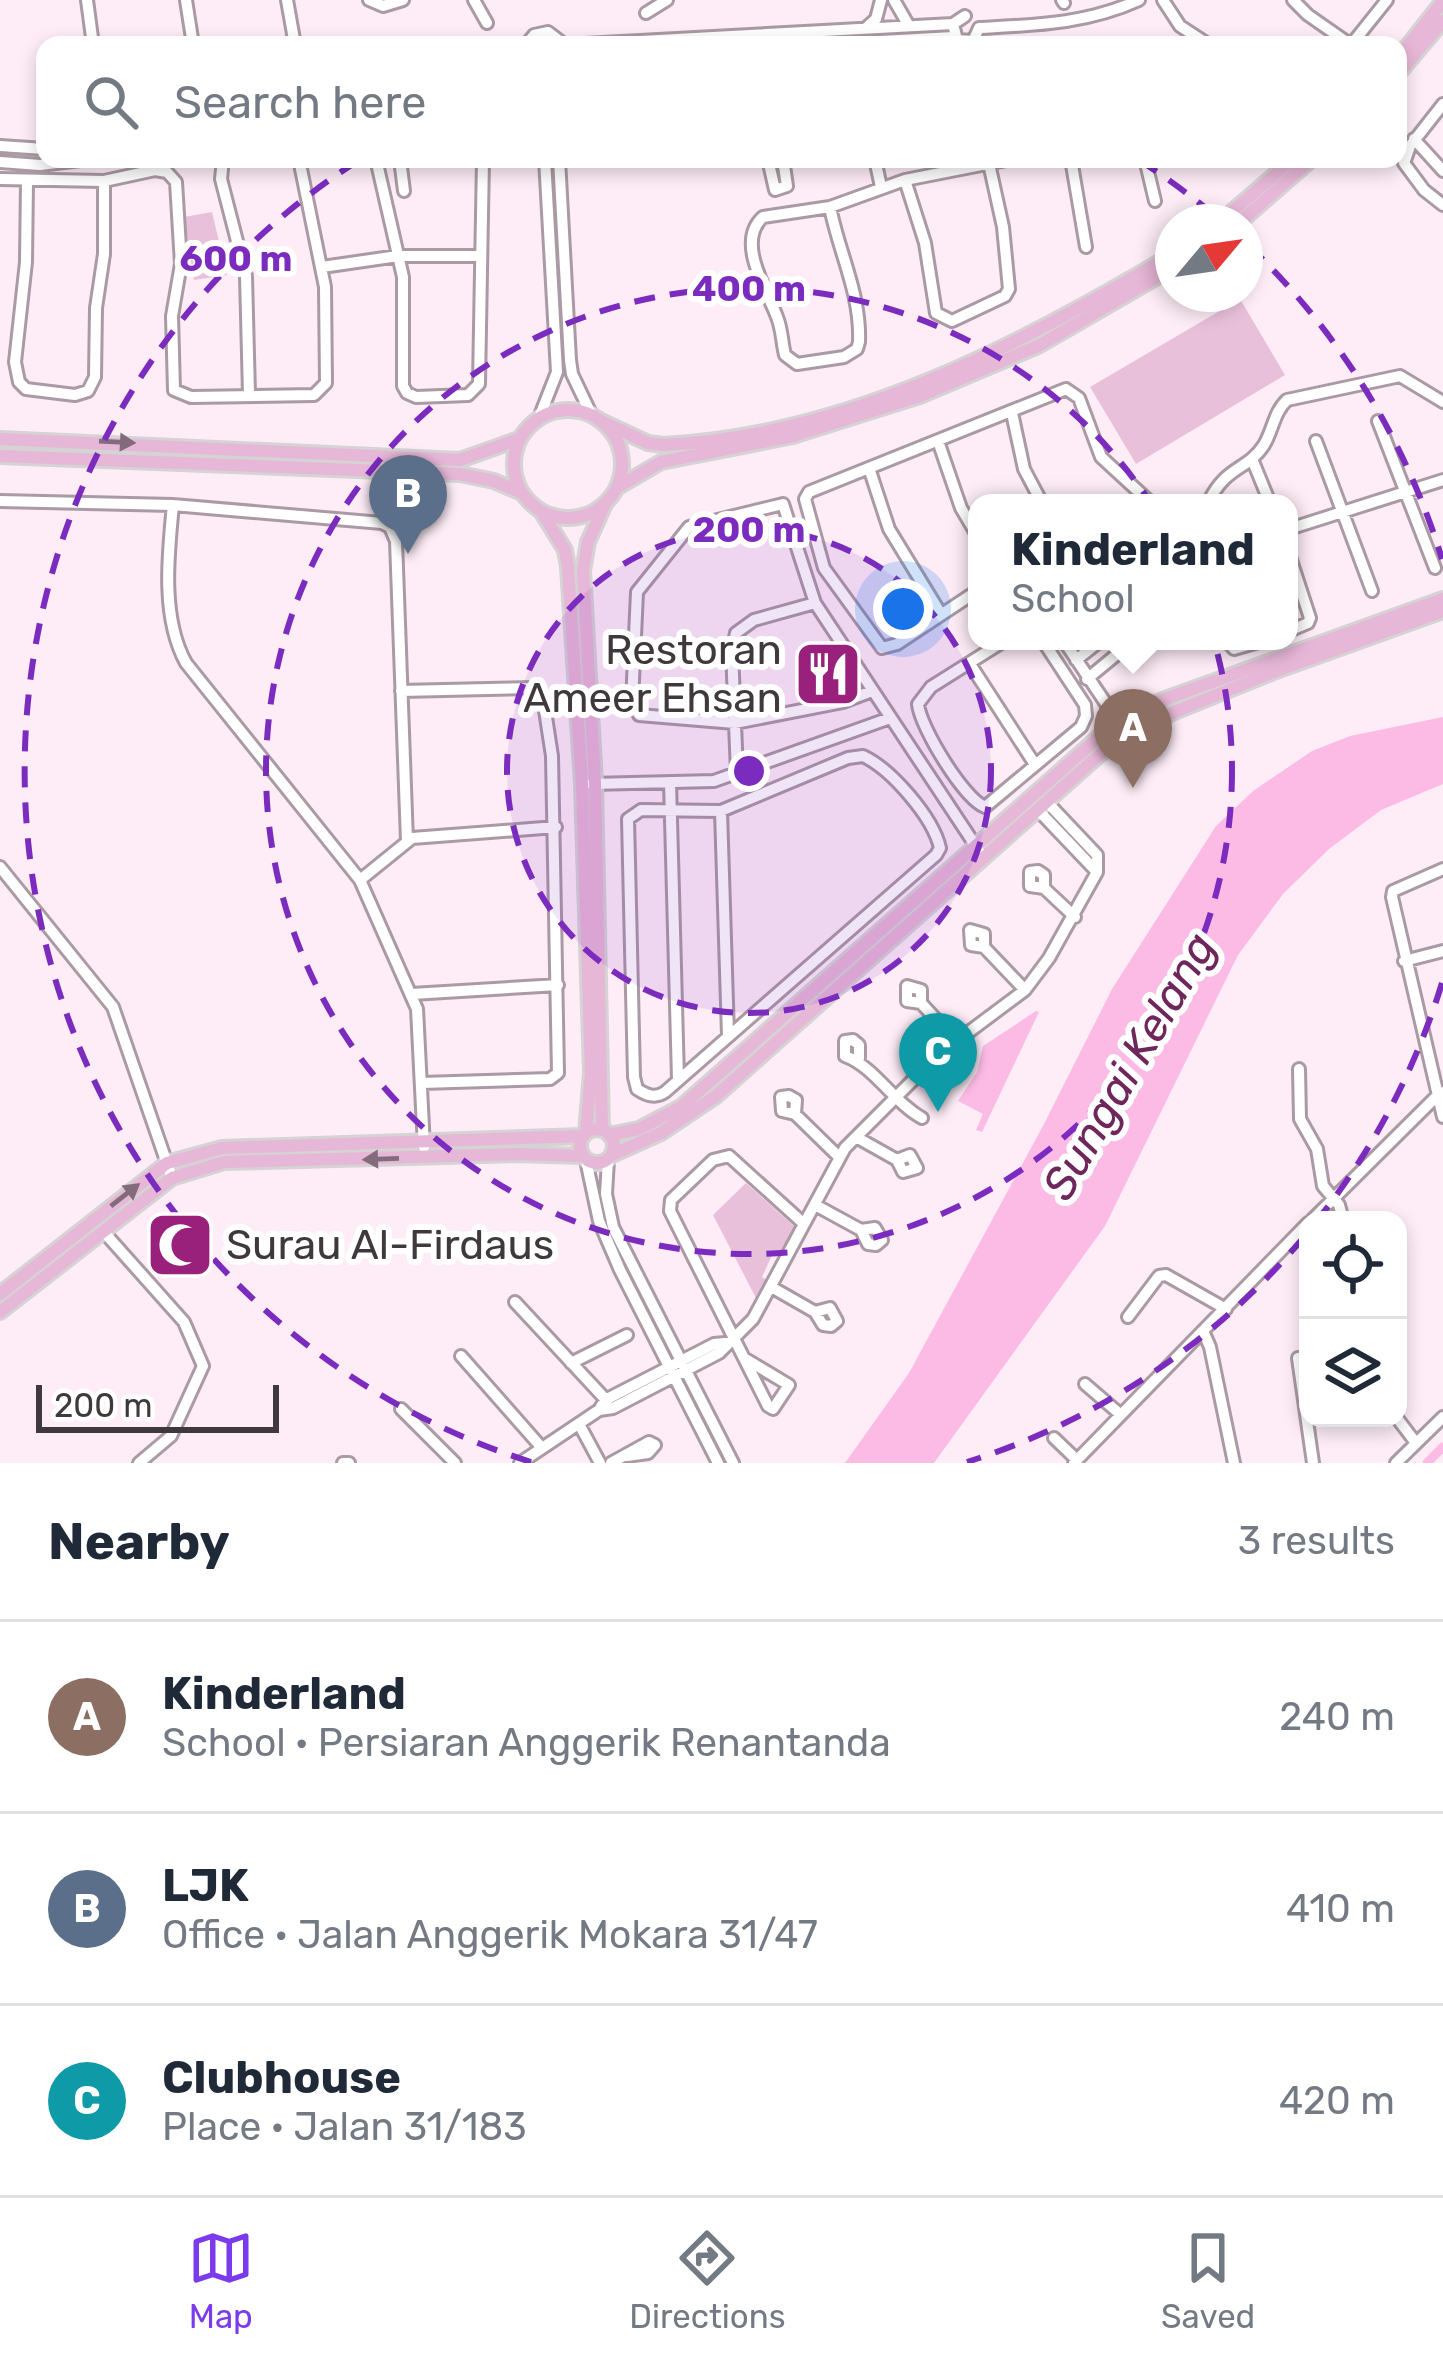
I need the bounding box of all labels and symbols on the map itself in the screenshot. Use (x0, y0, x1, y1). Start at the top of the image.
north arrow (1155, 204, 1263, 312)
text: 600 m (179, 237, 293, 280)
text: 400 m (692, 267, 806, 310)
one-way arrow (99, 433, 137, 452)
pin: B (369, 455, 447, 554)
text: 200 m (692, 508, 806, 551)
your location (873, 579, 933, 639)
place label: Restoran Ameer Ehsan (523, 625, 782, 723)
restaurant icon: Restoran Ameer Ehsan (793, 639, 863, 709)
pin: A (1094, 689, 1172, 788)
centre of rings (728, 750, 770, 792)
water label: Sungai Kelang (1031, 923, 1227, 1209)
pin: C (899, 1013, 977, 1112)
one-way arrow (361, 1150, 399, 1169)
one-way arrow (109, 1183, 140, 1208)
mosque icon: Surau Al-Firdaus (145, 1210, 215, 1280)
place label: Surau Al-Firdaus (226, 1220, 554, 1270)
scale bar (36, 1379, 279, 1432)

